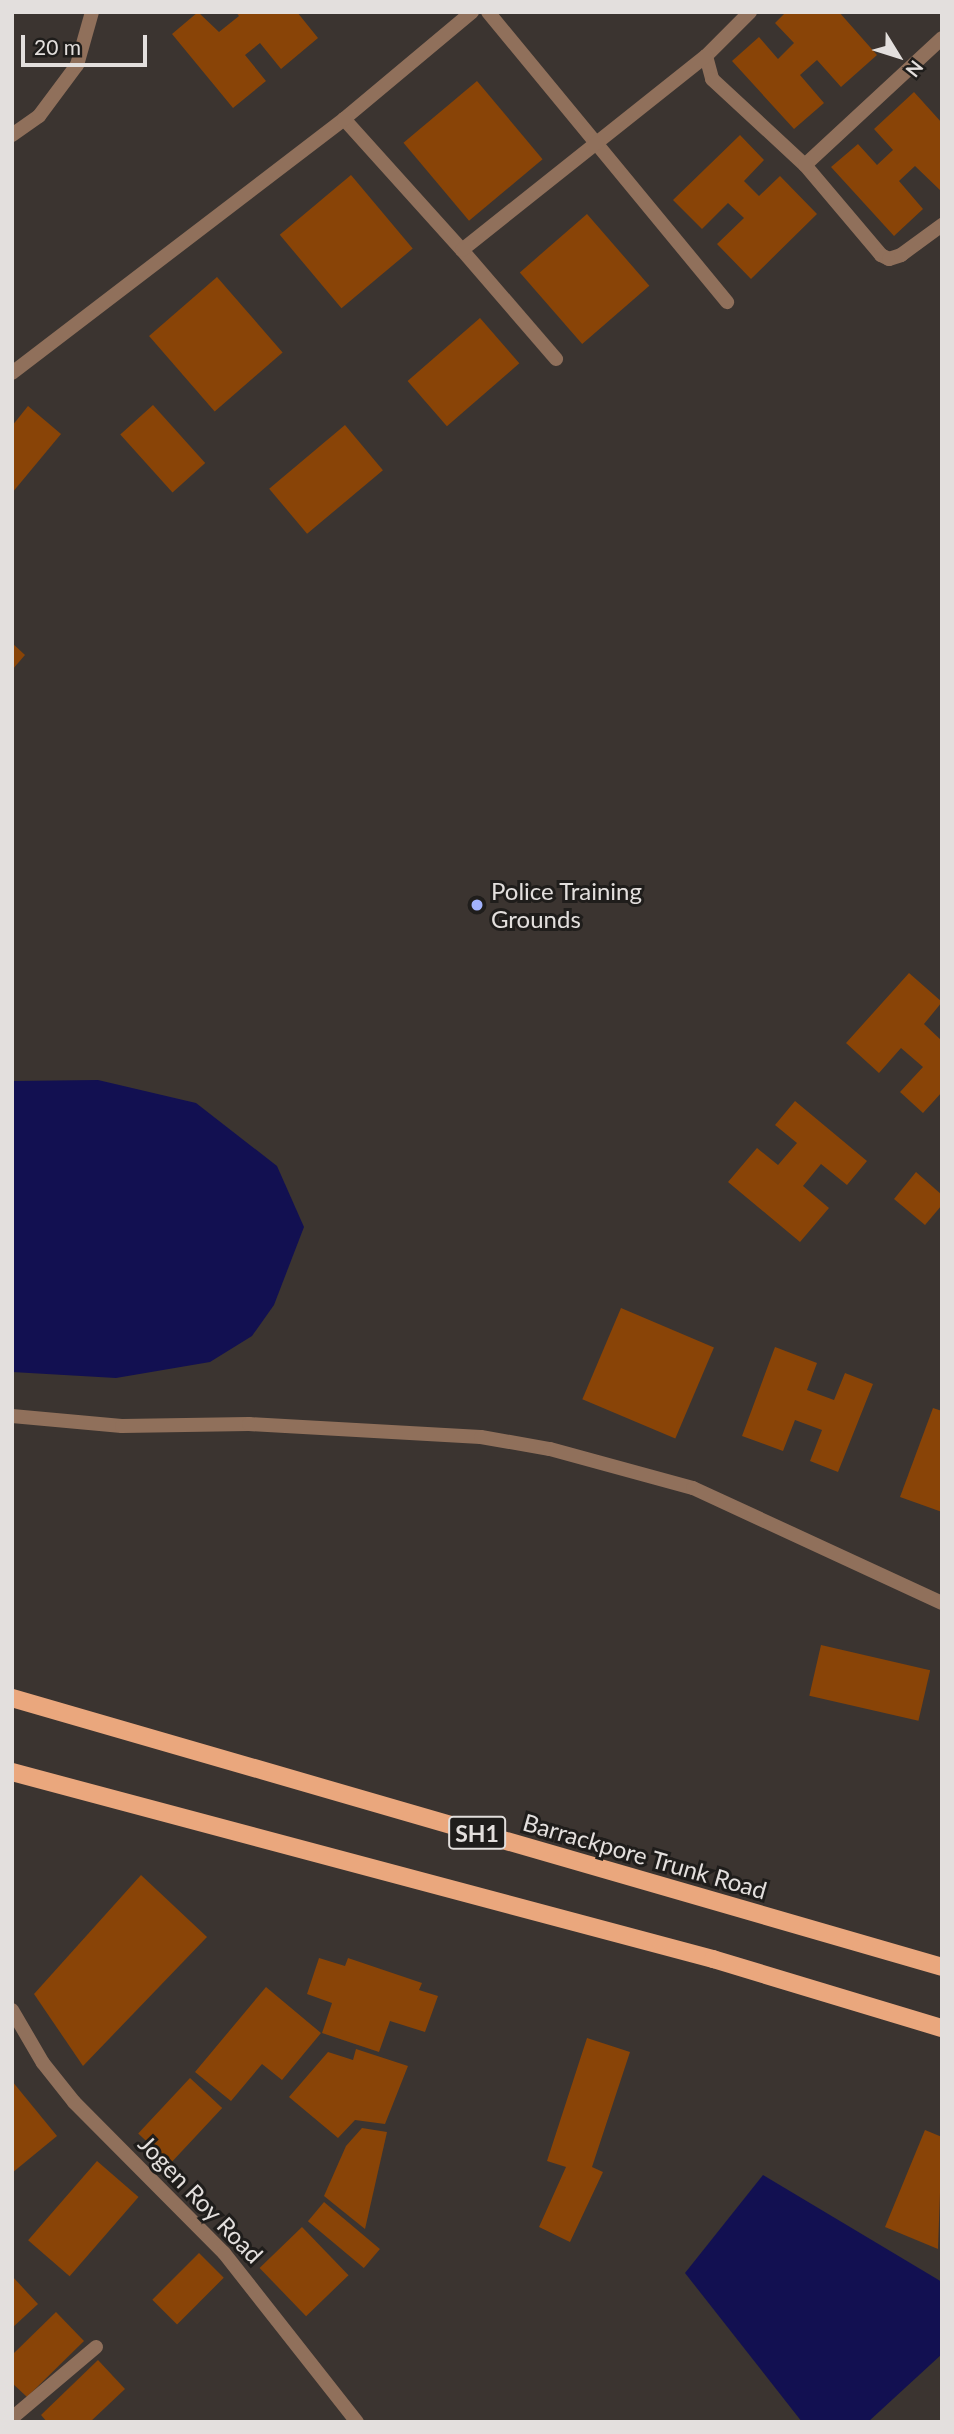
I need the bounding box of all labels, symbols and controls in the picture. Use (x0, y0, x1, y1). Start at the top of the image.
scale bar (24, 21, 150, 65)
north arrow (863, 21, 933, 91)
text: 20 m (34, 34, 81, 59)
text: N (901, 56, 929, 82)
place label: Police Training Grounds (491, 877, 643, 933)
marker: Police Training Grounds (469, 897, 485, 913)
street label: Barrackpore Trunk Road (520, 1807, 770, 1905)
road number: SH1 (447, 1814, 507, 1852)
street label: Jogen Roy Road (133, 2129, 269, 2269)

